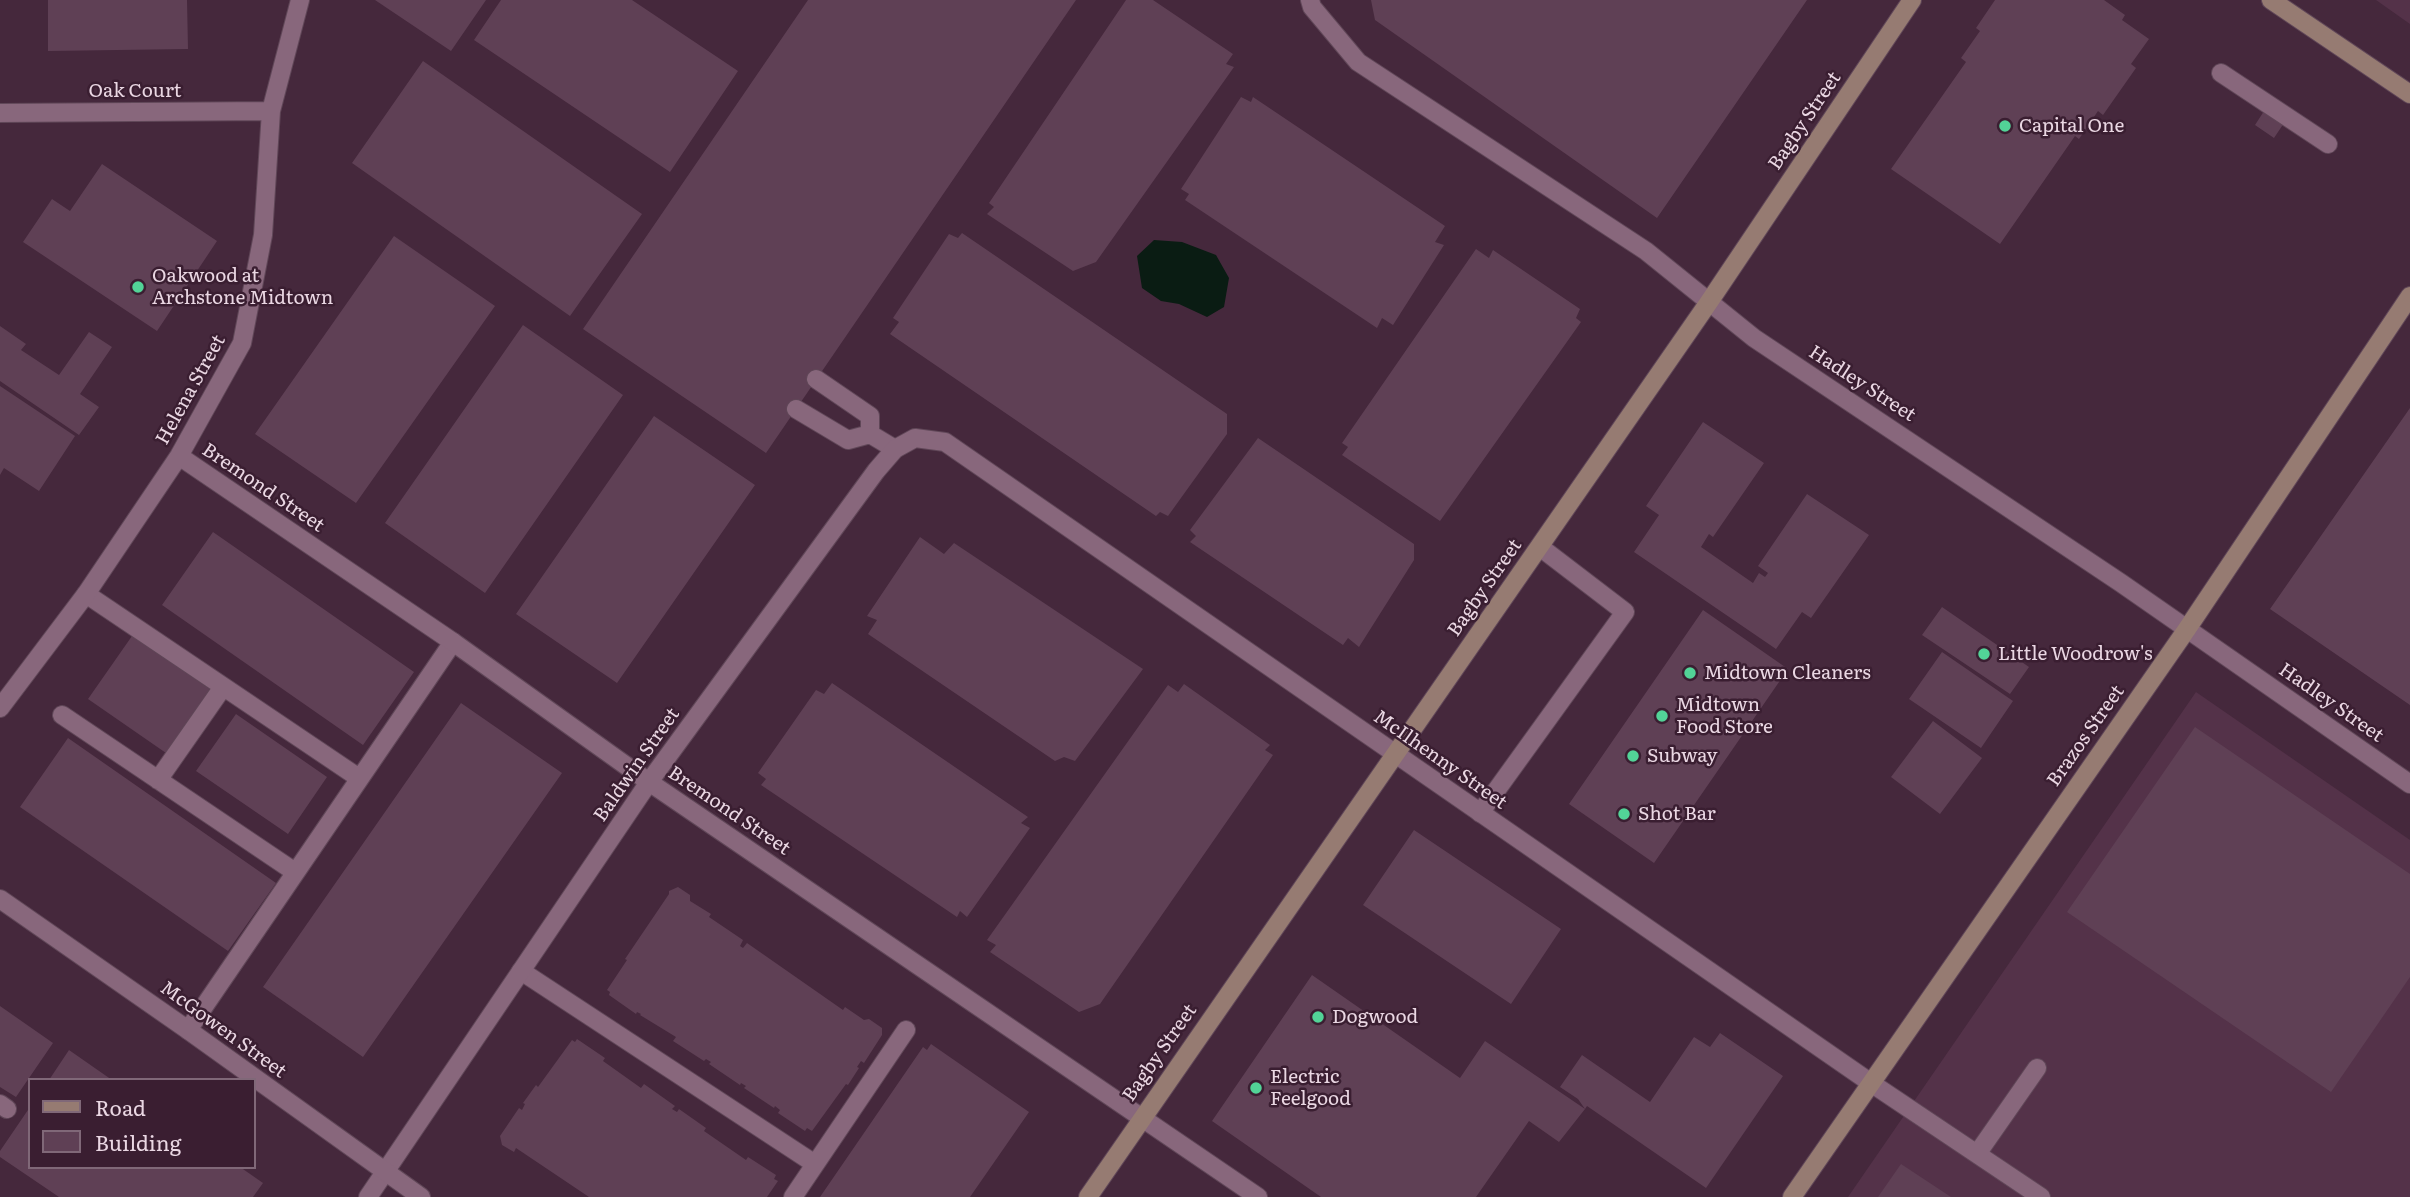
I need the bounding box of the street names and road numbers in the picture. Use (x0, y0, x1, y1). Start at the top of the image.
street label: Bagby Street (1764, 68, 1846, 174)
street label: Oak Court (88, 80, 182, 102)
street label: Helena Street (151, 331, 231, 449)
street label: Hadley Street (1804, 341, 1920, 427)
street label: Bremond Street (198, 439, 328, 537)
street label: Bagby Street (1443, 535, 1527, 641)
street label: Hadley Street (2274, 659, 2388, 747)
street label: Brazos Street (2043, 681, 2129, 791)
street label: Baldwin Street (589, 704, 685, 826)
street label: McIlhenny Street (1369, 706, 1511, 814)
street label: Bremond Street (664, 762, 794, 860)
street label: McGowen Street (156, 977, 290, 1083)
street label: Bagby Street (1118, 1000, 1202, 1106)

